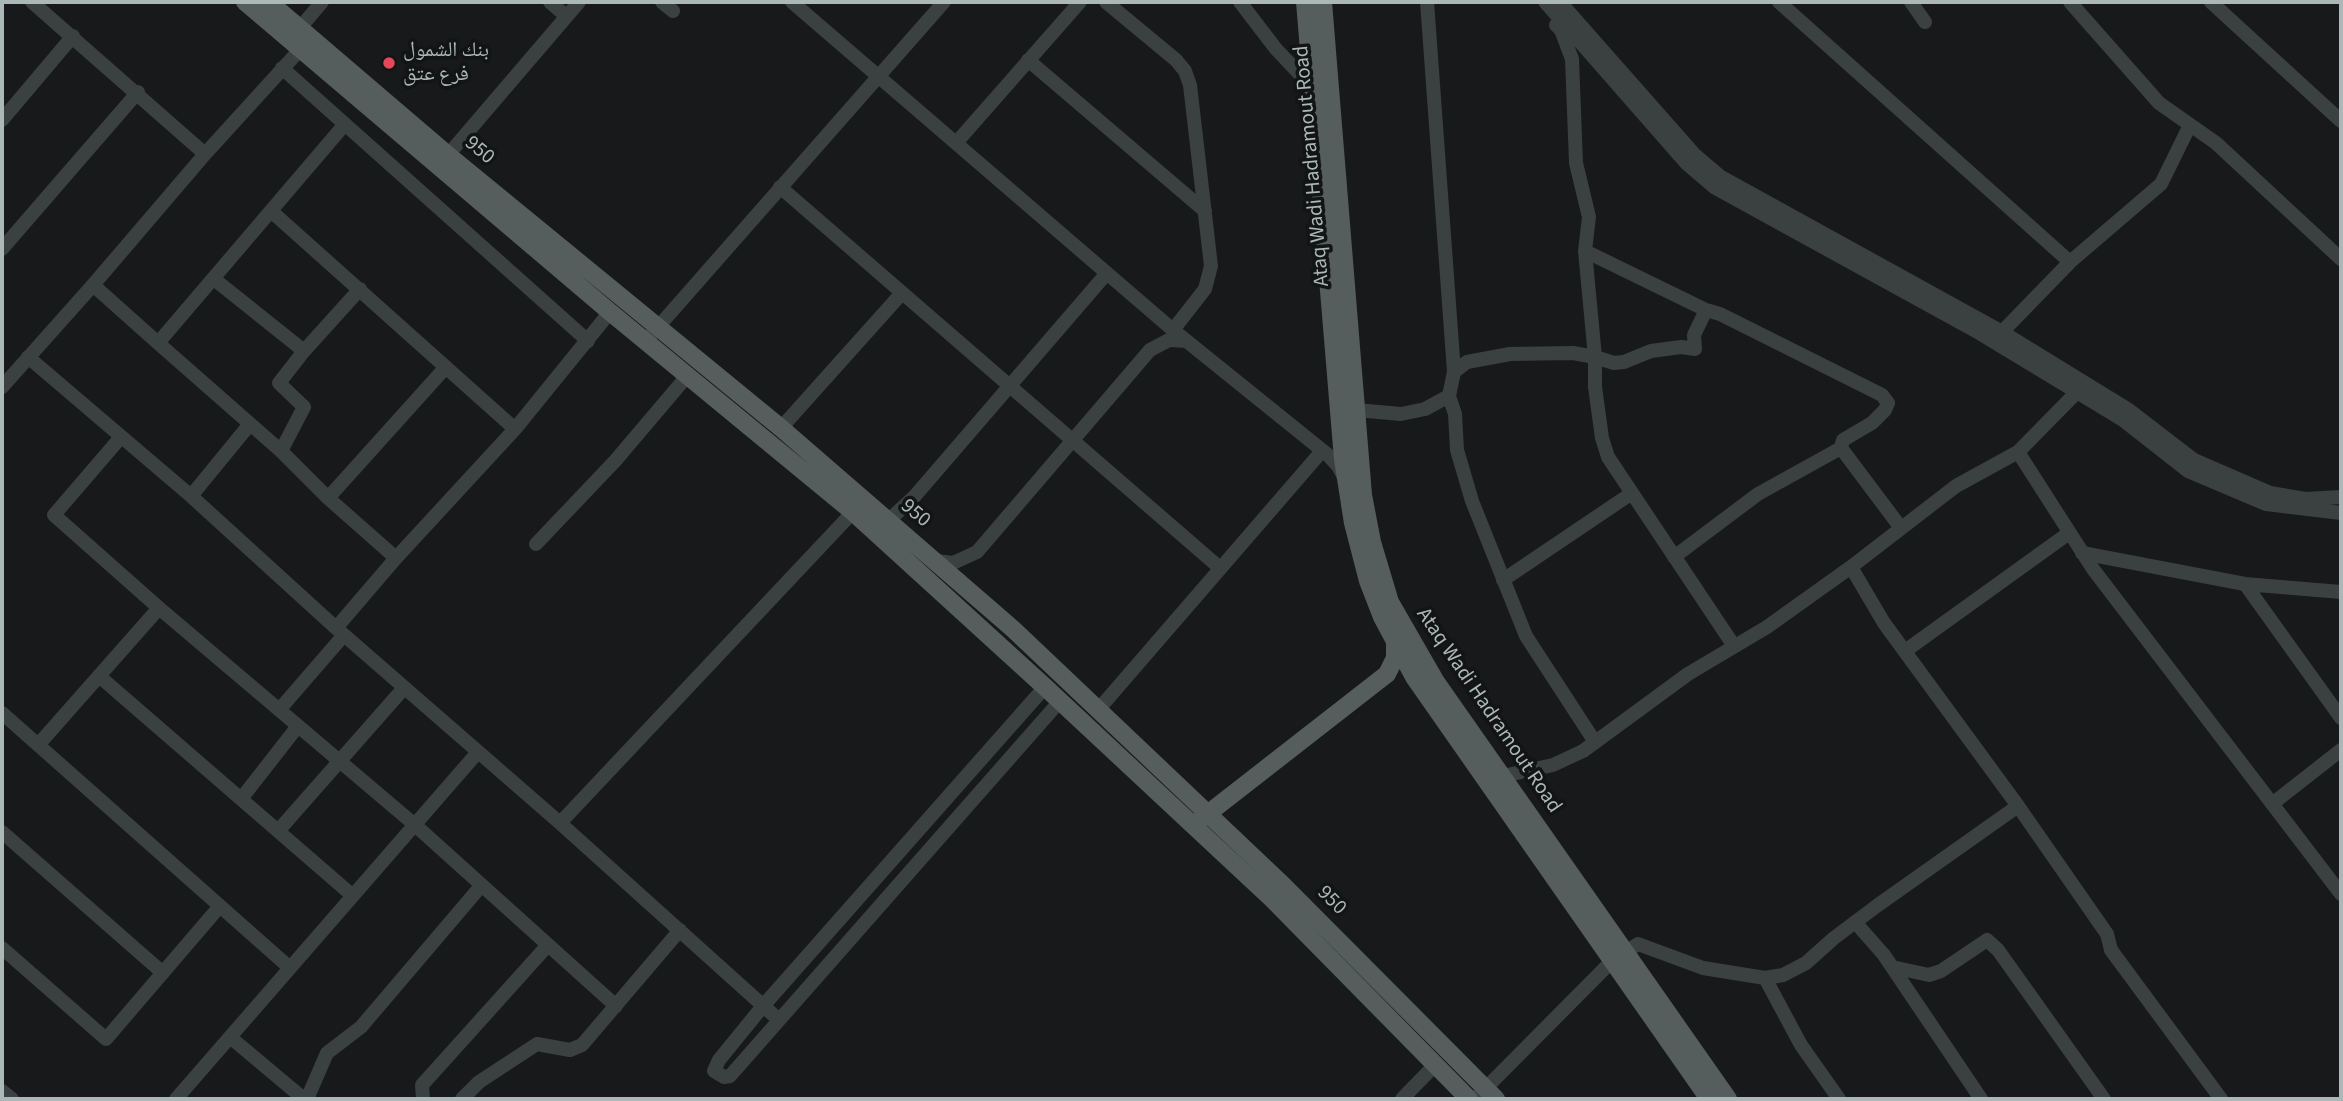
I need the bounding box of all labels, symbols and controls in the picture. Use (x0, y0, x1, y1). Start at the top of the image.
place label: بنك الشمول فرع عتق (403, 38, 489, 88)
street label: Ataq Wadi Hadramout Road (1290, 44, 1336, 288)
marker: بنك الشمول فرع عتق (381, 55, 397, 71)
street label: 950 (459, 131, 499, 171)
street label: 950 (895, 494, 935, 534)
street label: Ataq Wadi Hadramout Road (1410, 604, 1566, 818)
street label: 950 (1311, 881, 1351, 921)

